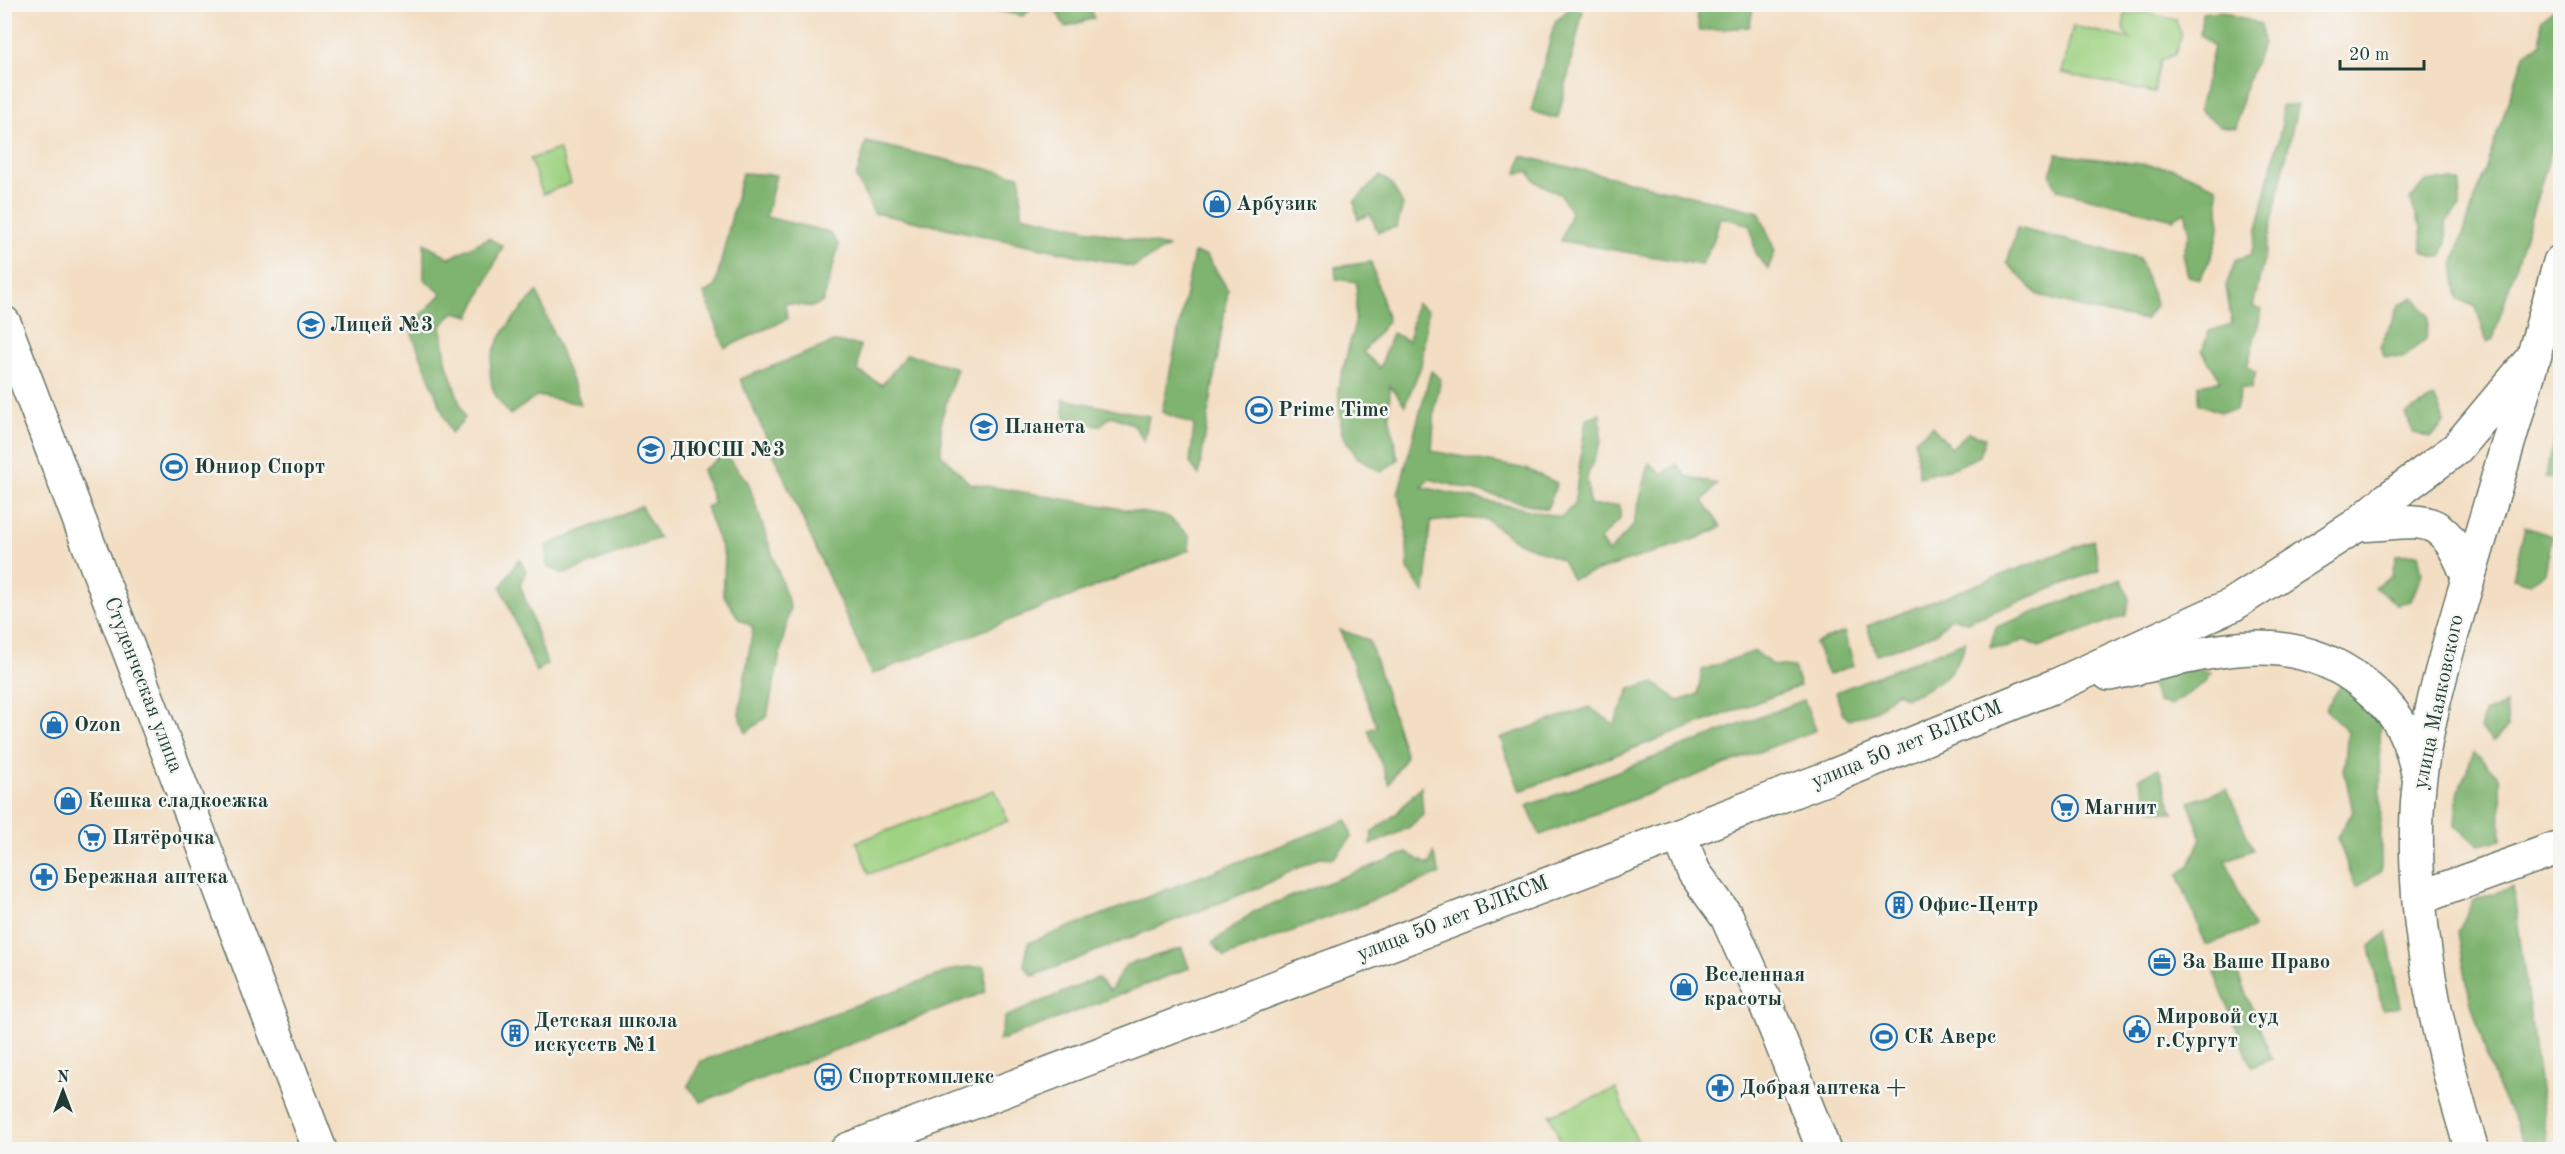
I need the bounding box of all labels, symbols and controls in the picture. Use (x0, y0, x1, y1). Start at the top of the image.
scale bar (2340, 33, 2424, 71)
text: 20 m (2349, 46, 2389, 64)
shop icon: Арбузик (1202, 189, 1232, 219)
place label: Арбузик (1236, 194, 1317, 215)
school or university icon: Лицей №3 (296, 310, 326, 340)
place label: Лицей №3 (330, 315, 433, 336)
sports icon: Prime Time (1244, 395, 1274, 425)
place label: Prime Time (1278, 400, 1389, 421)
school or university icon: Планета (969, 412, 999, 442)
place label: Планета (1004, 417, 1086, 438)
school or university icon: ДЮСШ №3 (636, 435, 666, 465)
place label: ДЮСШ №3 (670, 440, 785, 461)
sports icon: Юниор Спорт (159, 452, 189, 482)
place label: Юниор Спорт (194, 457, 325, 478)
street label: Студенческая улица (100, 594, 186, 776)
street label: улица Маяковского (2410, 613, 2468, 791)
street label: улица 50 лет ВЛКСМ (1809, 697, 2005, 793)
shop icon: Ozon (39, 710, 69, 740)
place label: Ozon (74, 715, 121, 736)
shop icon: Кешка сладкоежка (53, 786, 83, 816)
place label: Кешка сладкоежка (88, 791, 269, 812)
supermarket icon: Магнит (2050, 793, 2080, 823)
place label: Магнит (2084, 798, 2157, 819)
supermarket icon: Пятёрочка (77, 823, 107, 853)
place label: Пятёрочка (112, 828, 215, 849)
pharmacy icon: Бережная аптека (29, 862, 59, 892)
place label: Бережная аптека (63, 867, 229, 888)
street label: улица 50 лет ВЛКСМ (1354, 873, 1552, 965)
building icon: Офис-Центр (1884, 890, 1914, 920)
place label: Офис-Центр (1918, 895, 2038, 916)
office icon: За Ваше Право (2147, 947, 2177, 977)
place label: За Ваше Право (2182, 952, 2330, 973)
place label: Вселенная красоты (1704, 965, 1805, 1010)
shop icon: Вселенная красоты (1669, 972, 1699, 1002)
place label: Мировой суд г.Сургут (2156, 1007, 2279, 1052)
place label: Детская школа искусств №1 (534, 1011, 678, 1056)
public building icon: Мировой суд г.Сургут (2122, 1014, 2152, 1044)
building icon: Детская школа искусств №1 (500, 1018, 530, 1048)
sports icon: СК Аверс (1869, 1022, 1899, 1052)
place label: СК Аверс (1904, 1027, 1997, 1048)
north arrow (33, 1061, 93, 1121)
bus stop icon: Спорткомплекс (813, 1062, 843, 1092)
place label: Спорткомплекс (848, 1067, 995, 1088)
text: N (57, 1070, 70, 1086)
pharmacy icon: Добрая аптека + (1705, 1073, 1735, 1103)
place label: Добрая аптека + (1740, 1078, 1906, 1099)

